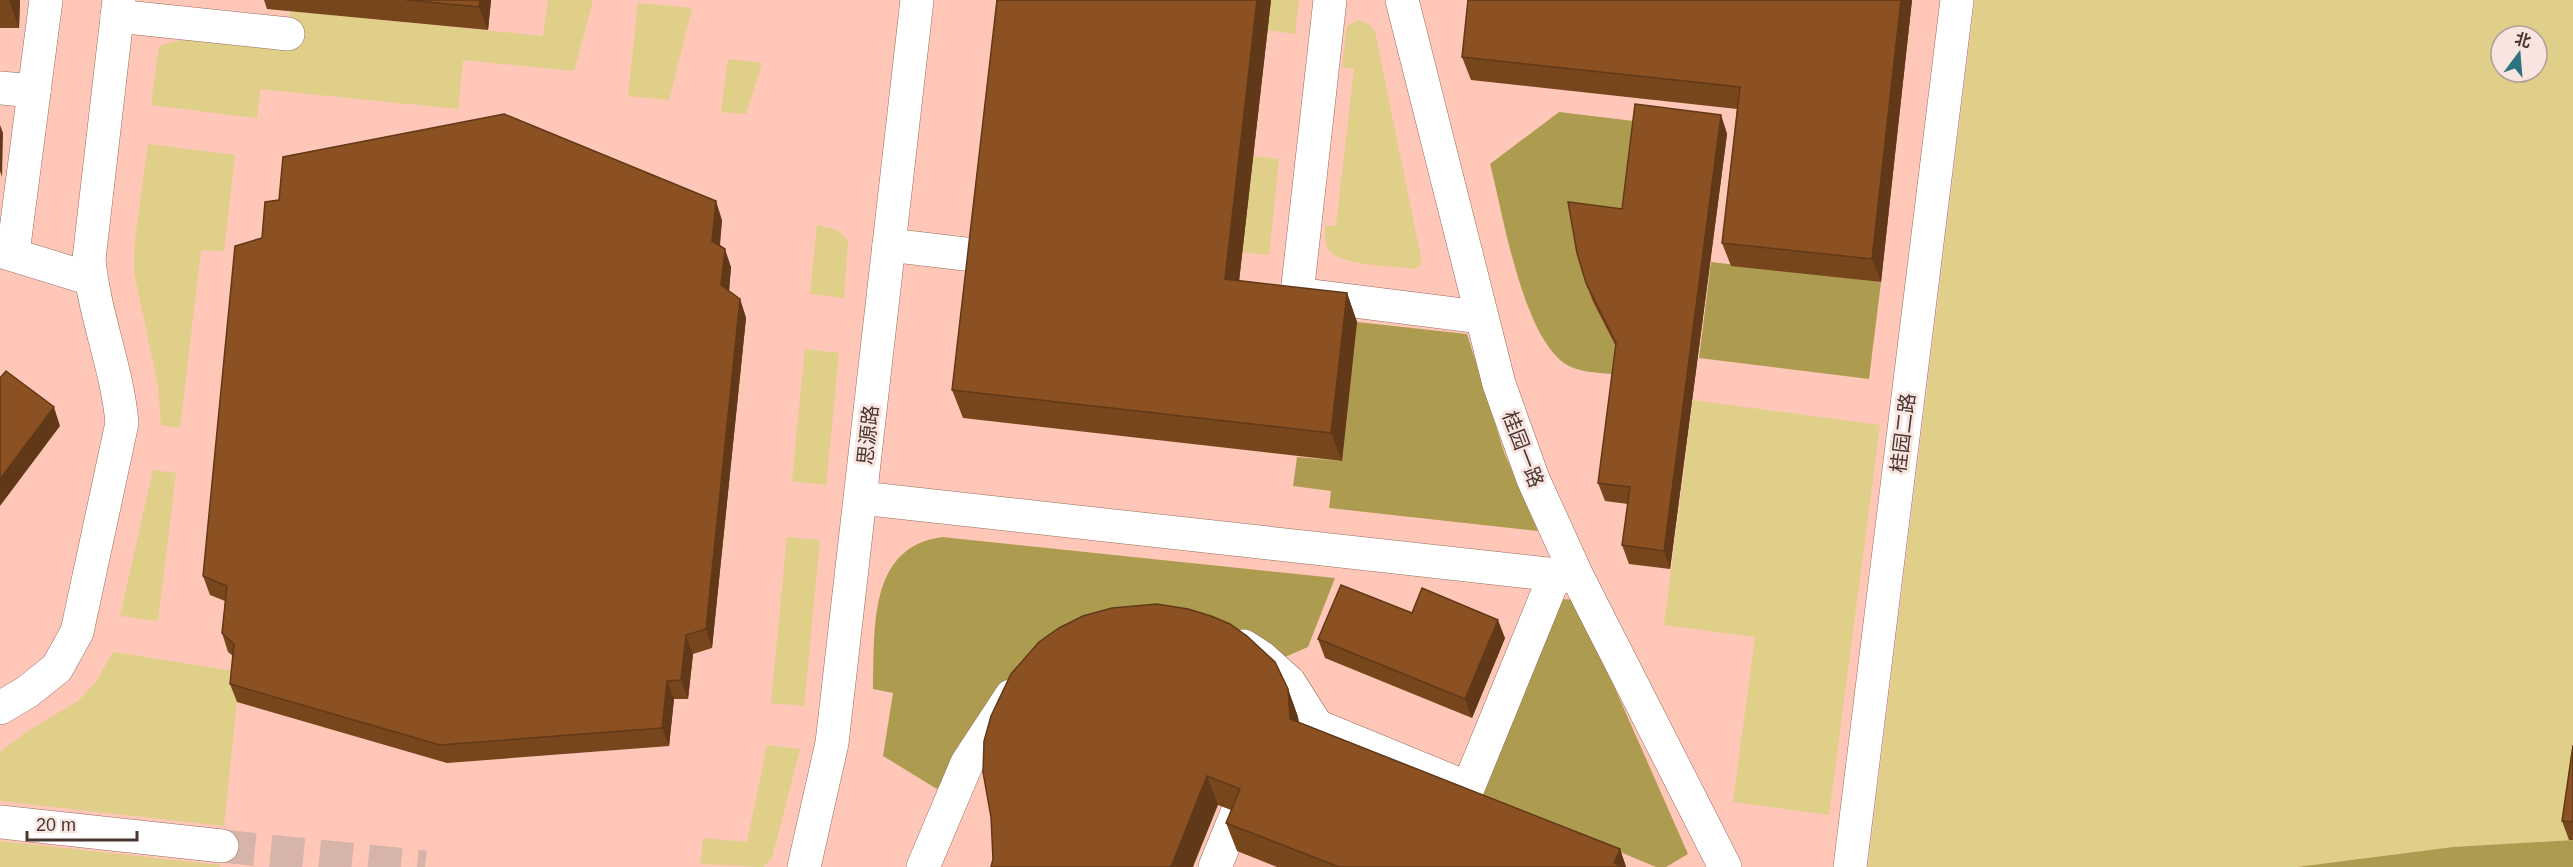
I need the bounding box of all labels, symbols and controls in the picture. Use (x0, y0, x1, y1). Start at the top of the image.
north arrow (2489, 24, 2549, 84)
text: 北 (2513, 30, 2533, 50)
street label: 桂园二路 (1887, 392, 1919, 474)
street label: 思源路 (854, 404, 882, 466)
street label: 桂园一路 (1498, 408, 1548, 490)
scale bar (27, 804, 136, 842)
text: 20 m (36, 815, 76, 835)

